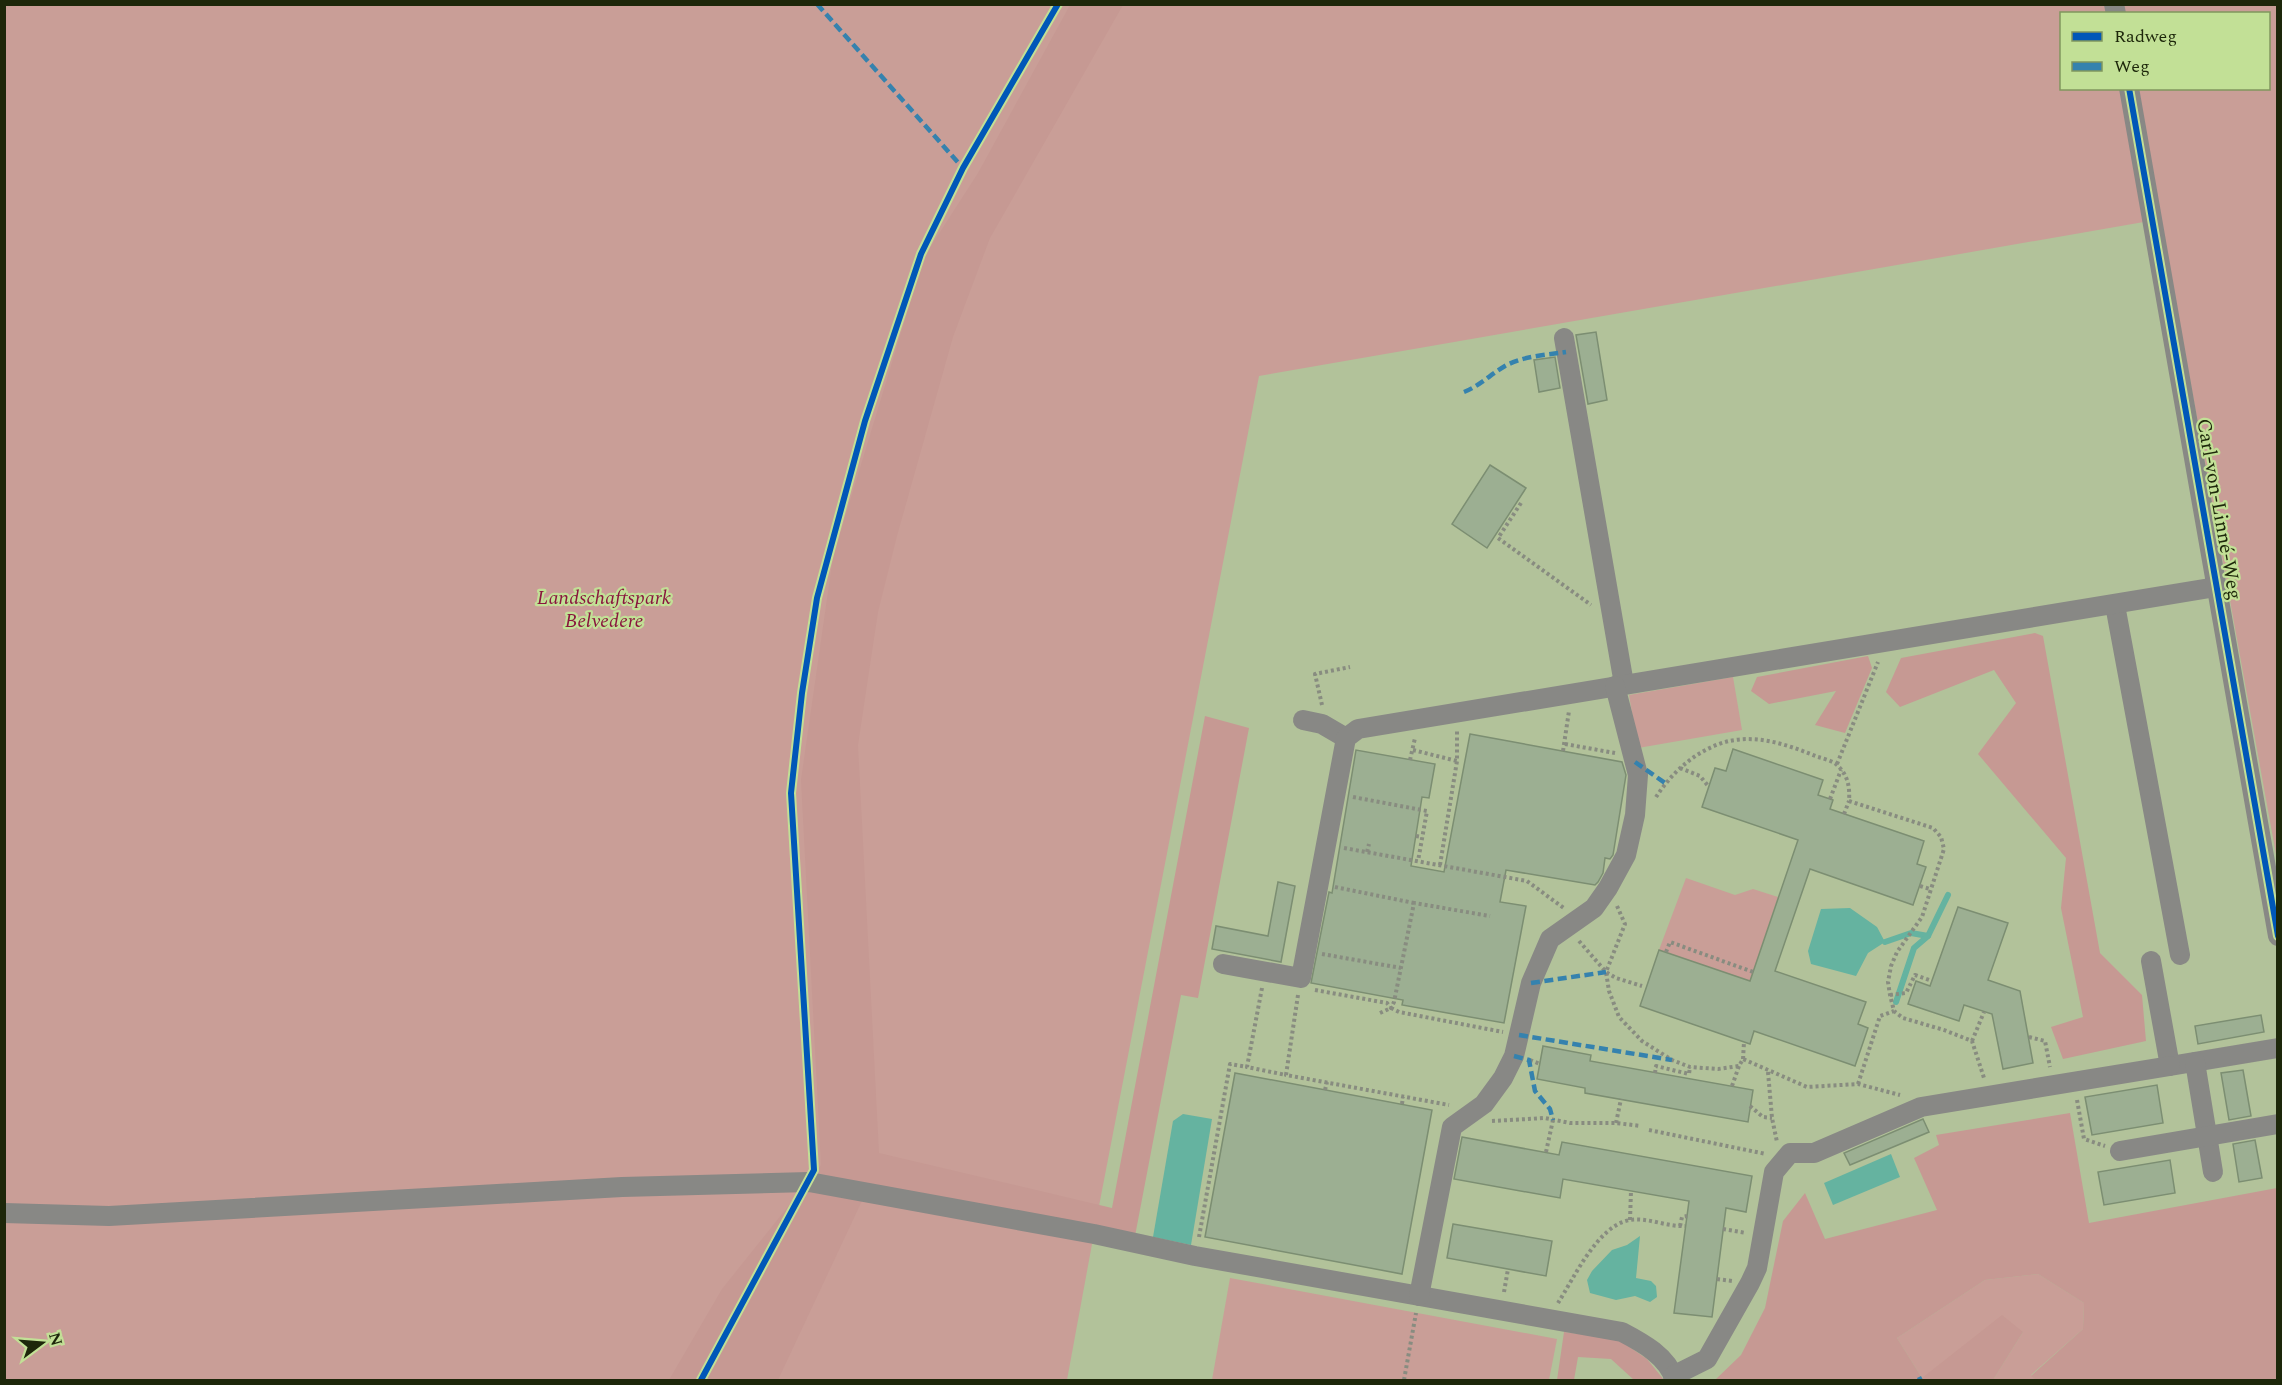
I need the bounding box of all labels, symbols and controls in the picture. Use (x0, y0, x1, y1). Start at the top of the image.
legend (2060, 12, 2270, 90)
text: Radweg (2114, 23, 2177, 50)
text: Weg (2114, 53, 2150, 80)
street label: Carl-von-Linné-Weg (2188, 416, 2250, 602)
park label: Landschaftspark Belvedere (537, 583, 672, 636)
north arrow (12, 1313, 72, 1373)
text: N (42, 1330, 69, 1349)

